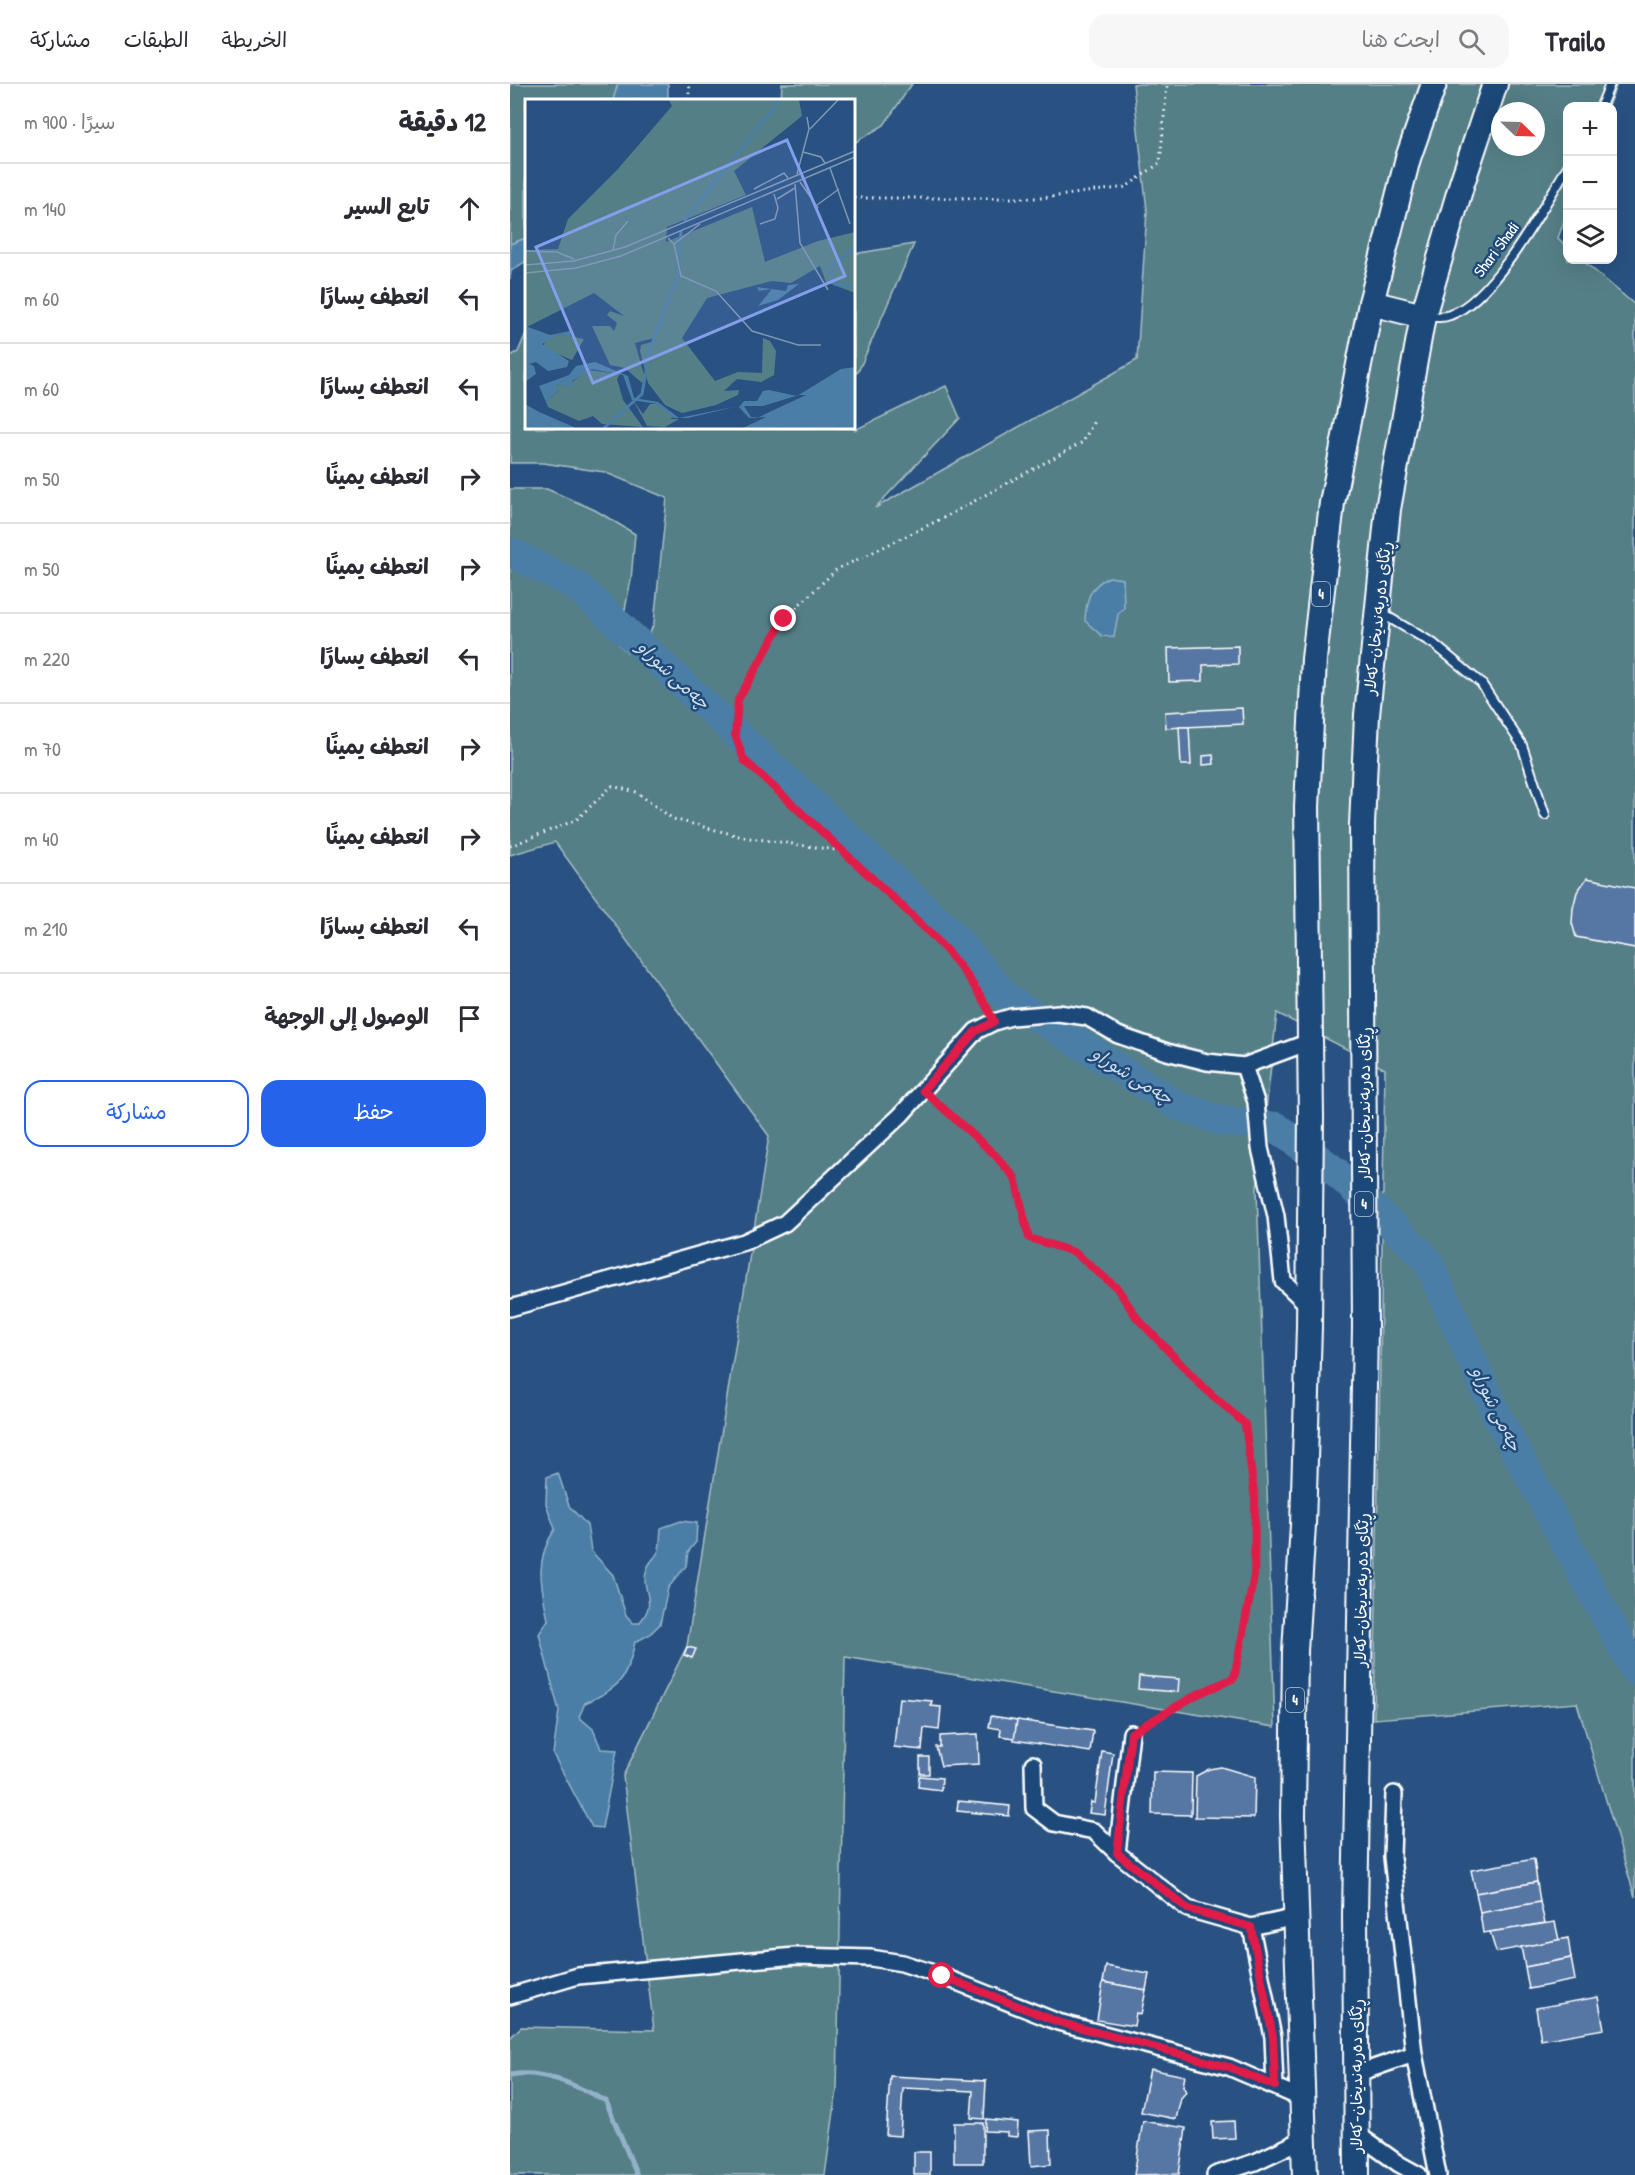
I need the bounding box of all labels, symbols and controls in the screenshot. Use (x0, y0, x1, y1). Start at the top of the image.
search box (1089, 14, 1509, 68)
text: Trailo (1545, 22, 1605, 60)
text: ابحث هنا (1362, 24, 1440, 54)
text: مشاركة (30, 25, 91, 54)
text: الطبقات (124, 25, 189, 54)
text: الخريطة (222, 25, 287, 54)
icon: search (1455, 25, 1488, 58)
inset map (525, 99, 855, 429)
north arrow (1491, 102, 1545, 156)
map controls (1563, 102, 1617, 264)
button: + (1563, 102, 1617, 156)
text: 12 دقيقة (398, 104, 486, 139)
text: سيرًا · 900 m (24, 108, 115, 135)
button: − (1563, 156, 1617, 210)
text: تابع السير (346, 191, 429, 221)
icon: ahead (453, 192, 486, 225)
text: 140 m (24, 195, 66, 222)
button: layers (1563, 210, 1617, 264)
street label: Shari Shadi (1468, 217, 1524, 281)
text: انعطف يسارًا (320, 281, 429, 311)
icon: left (453, 282, 486, 315)
text: 60 m (24, 285, 59, 312)
text: انعطف يسارًا (320, 371, 429, 401)
icon: left (453, 372, 486, 405)
text: 60 m (24, 375, 59, 402)
text: انعطف يمينًا (326, 461, 429, 491)
icon: right (453, 462, 486, 495)
text: 50 m (24, 465, 60, 492)
street label: ڕێگای دەربەندیخان-کەلار (1358, 540, 1400, 698)
text: انعطف يمينًا (326, 551, 429, 581)
icon: right (453, 552, 486, 585)
text: 50 m (24, 555, 60, 582)
road number: 4 (1312, 582, 1330, 606)
route end (770, 605, 796, 631)
water label: چەمی شوراو (630, 633, 716, 715)
text: انعطف يسارًا (320, 641, 429, 671)
icon: left (453, 642, 486, 675)
text: 220 m (24, 645, 70, 672)
text: انعطف يمينًا (326, 731, 429, 761)
icon: right (453, 732, 486, 765)
text: 70 m (24, 735, 61, 762)
text: انعطف يمينًا (326, 821, 429, 851)
icon: right (453, 822, 486, 855)
text: 40 m (24, 825, 59, 852)
text: انعطف يسارًا (320, 911, 429, 941)
icon: left (453, 912, 486, 945)
text: 210 m (24, 915, 68, 942)
text: الوصول إلى الوجهة (264, 1001, 429, 1031)
icon: arrive (453, 1002, 486, 1035)
street label: ڕێگای دەربەندیخان-کەلار (1353, 1027, 1379, 1183)
water label: چەمی شوراو (1085, 1040, 1178, 1111)
button: مشاركة (24, 1080, 249, 1147)
button: حفظ (261, 1080, 486, 1147)
road number: 4 (1355, 1192, 1373, 1216)
water label: چەمی شوراو (1464, 1361, 1528, 1456)
street label: ڕێگای دەربەندیخان-کەلار (1349, 1513, 1377, 1669)
road number: 4 (1286, 1688, 1304, 1712)
route start (928, 1962, 954, 1988)
street label: ڕێگای دەربەندیخان-کەلار (1345, 1999, 1371, 2155)

